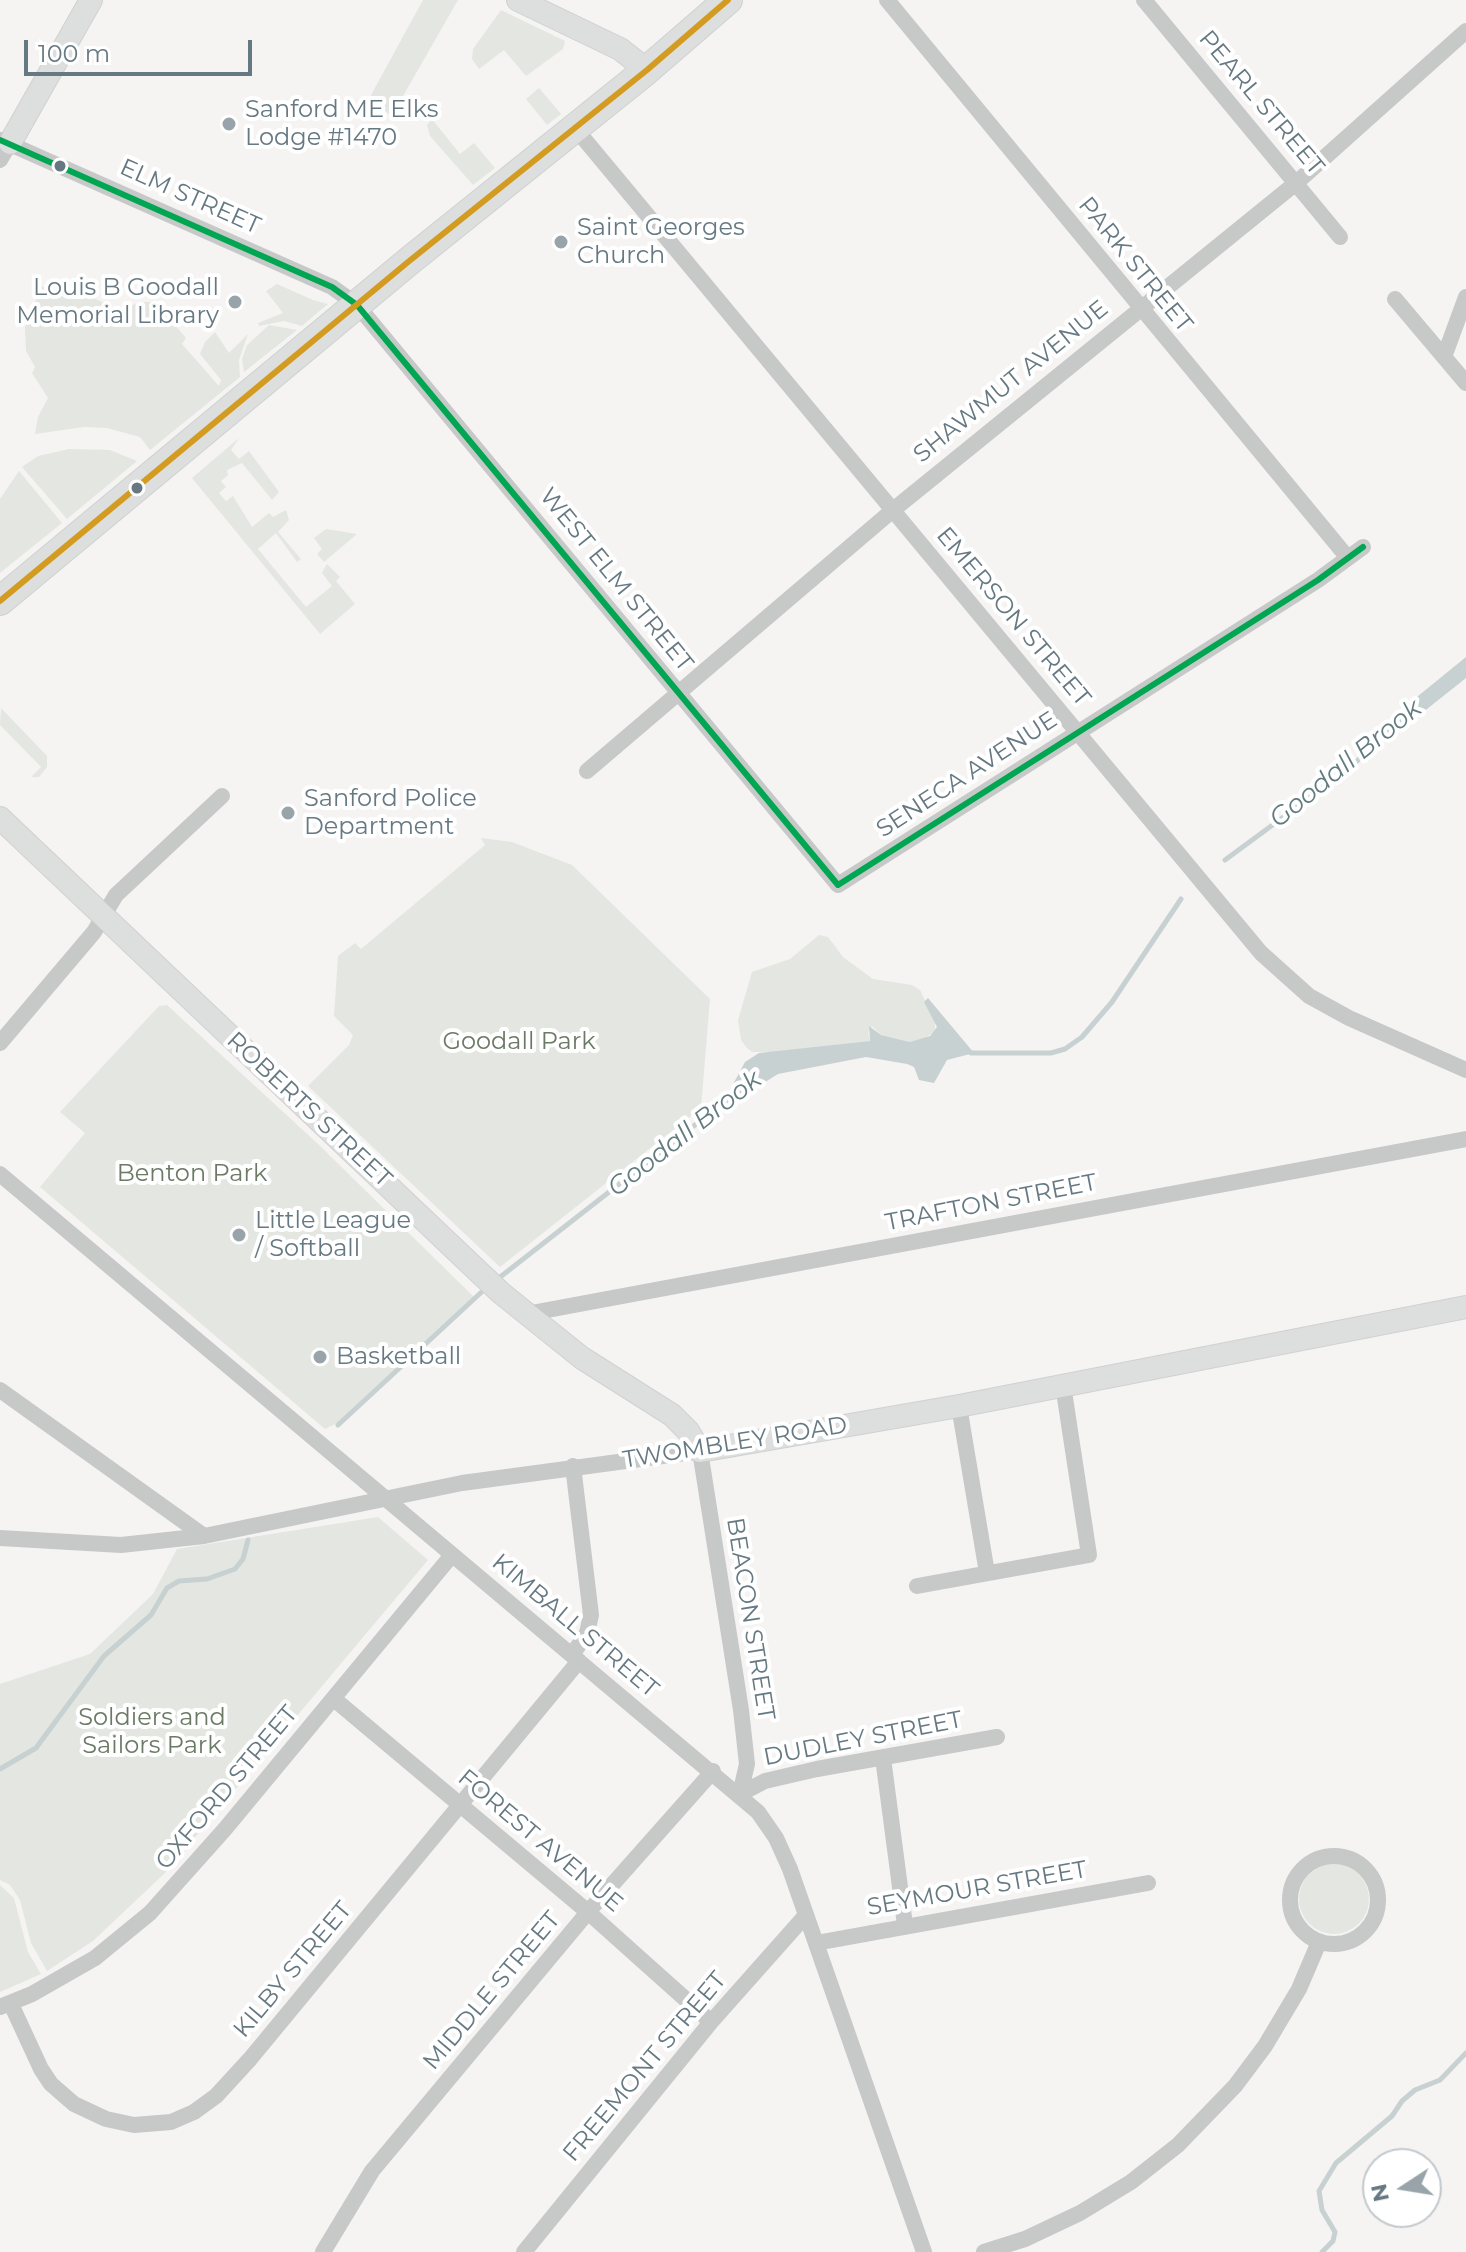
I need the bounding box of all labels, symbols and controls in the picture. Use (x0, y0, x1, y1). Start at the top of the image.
scale bar (28, 24, 256, 74)
street label: PEARL STREET (1192, 25, 1330, 181)
text: 100 m (38, 39, 110, 68)
place label: Sanford ME Elks Lodge #1470 (245, 96, 438, 152)
marker: Sanford ME Elks Lodge #1470 (220, 115, 238, 133)
street label: ELM STREET (115, 153, 265, 241)
unlabelled marker (52, 158, 68, 174)
street label: PARK STREET (1072, 192, 1198, 338)
place label: Saint Georges Church (577, 214, 745, 270)
marker: Saint Georges Church (552, 233, 570, 251)
place label: Louis B Goodall Memorial Library (16, 274, 219, 330)
marker: Louis B Goodall Memorial Library (226, 293, 244, 311)
street label: SHAWMUT AVENUE (908, 295, 1114, 469)
unlabelled marker (129, 480, 145, 496)
street label: WEST ELM STREET (533, 482, 699, 678)
street label: EMERSON STREET (930, 522, 1096, 712)
water label: Goodall Brook (1264, 693, 1428, 835)
street label: SENECA AVENUE (871, 706, 1063, 844)
place label: Sanford Police Department (304, 785, 477, 841)
marker: Sanford Police Department (279, 804, 297, 822)
street label: ROBERTS STREET (221, 1026, 397, 1194)
park label: Goodall Park (442, 1028, 596, 1056)
water label: Goodall Brook (602, 1064, 768, 1204)
park label: Benton Park (117, 1160, 267, 1188)
street label: TRAFTON STREET (883, 1168, 1099, 1238)
place label: Little League / Softball (255, 1207, 411, 1263)
marker: Little League / Softball (230, 1226, 248, 1244)
place label: Basketball (336, 1343, 461, 1371)
marker: Basketball (311, 1348, 329, 1366)
street label: TWOMBLEY ROAD (621, 1411, 849, 1475)
street label: BEACON STREET (720, 1516, 780, 1722)
street label: KIMBALL STREET (486, 1548, 664, 1704)
street label: OXFORD STREET (150, 1700, 304, 1876)
park label: Soldiers and Sailors Park (78, 1704, 226, 1760)
street label: DUDLEY STREET (761, 1706, 965, 1772)
street label: FOREST AVENUE (452, 1764, 628, 1918)
street label: SEYMOUR STREET (865, 1855, 1089, 1923)
street label: KILBY STREET (228, 1896, 358, 2044)
street label: MIDDLE STREET (417, 1906, 567, 2076)
street label: FREEMONT STREET (557, 1966, 733, 2168)
north arrow (1362, 2148, 1442, 2228)
text: N (1365, 2181, 1395, 2204)

